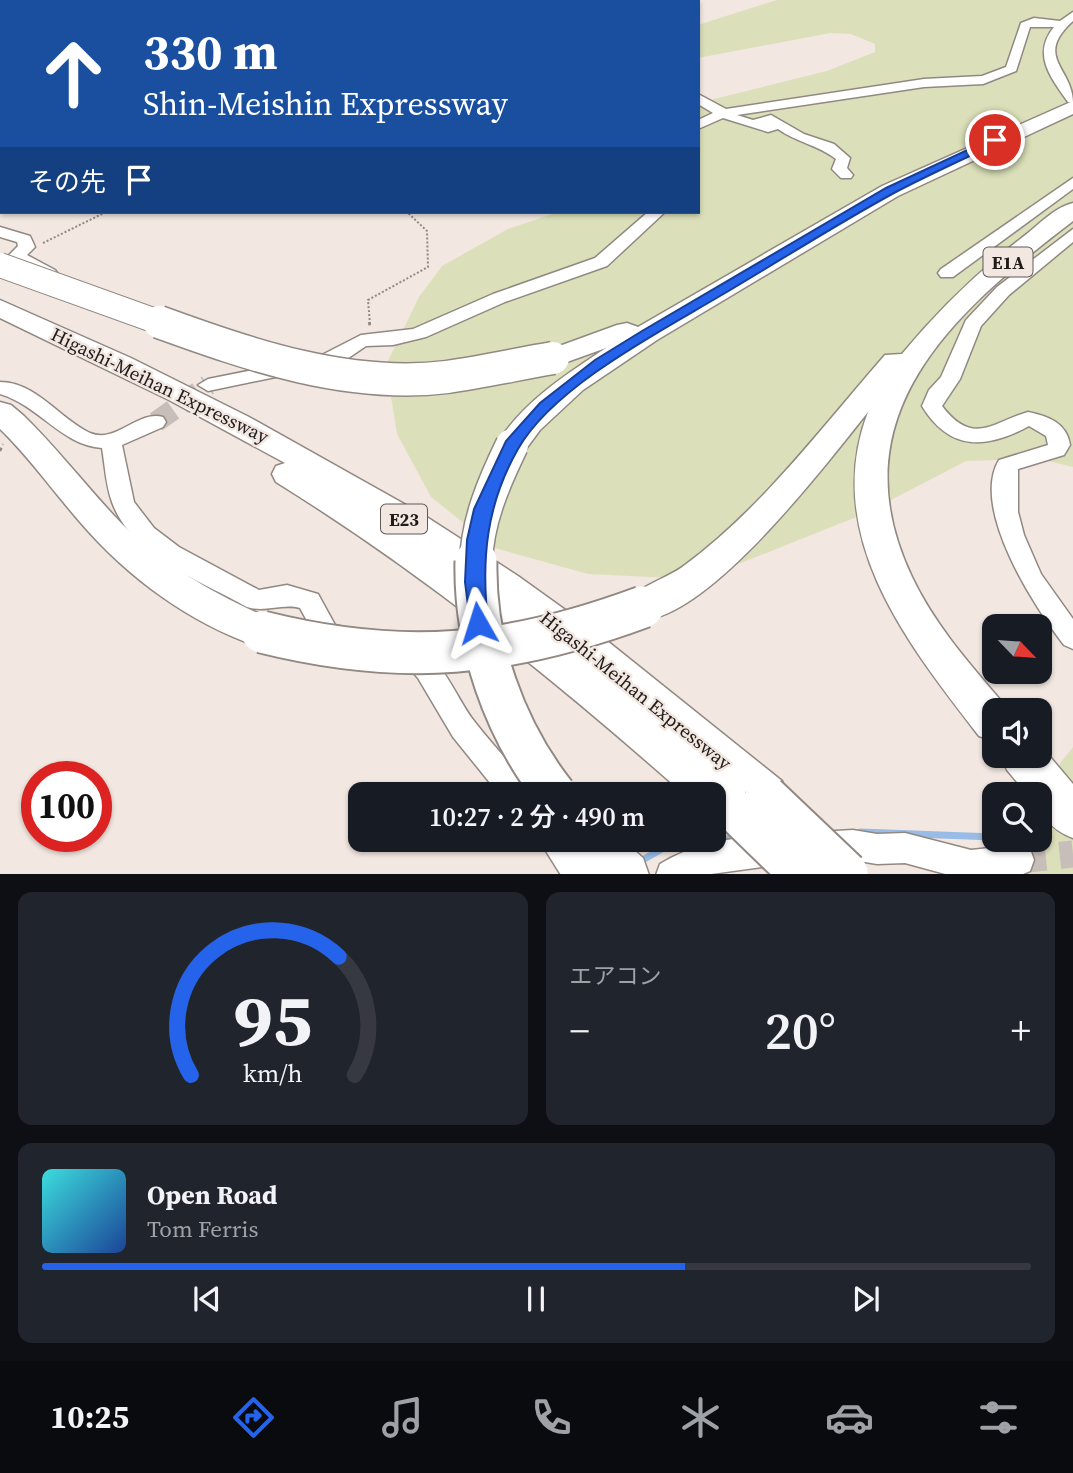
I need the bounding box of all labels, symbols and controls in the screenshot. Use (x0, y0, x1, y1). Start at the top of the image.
text: 330 m (143, 18, 278, 85)
icon: ahead (28, 28, 119, 119)
text: Shin-Meishin Expressway (143, 82, 508, 126)
pin (965, 110, 1025, 170)
icon: arrive (976, 121, 1014, 159)
icon: arrive (120, 161, 158, 199)
text: その先 (28, 164, 106, 200)
road number: E1A (984, 248, 1032, 276)
street label: Higashi-Meihan Expressway (47, 321, 273, 449)
road number: E23 (381, 504, 427, 534)
position arrow (441, 586, 515, 660)
street label: Higashi-Meihan Expressway (535, 605, 737, 776)
north arrow (982, 614, 1052, 684)
map controls (982, 614, 1052, 852)
button: sound (982, 698, 1052, 768)
speed limit sign: 100 (21, 761, 112, 852)
button: search (982, 782, 1052, 852)
text: 10:27 · 2 分 · 490 m (429, 799, 645, 835)
text: エアコン (570, 960, 662, 992)
text: 95 (233, 970, 312, 1069)
text: 20° (765, 995, 836, 1066)
text: − (570, 1005, 590, 1057)
text: + (1011, 1005, 1031, 1057)
text: km/h (243, 1055, 303, 1089)
text: Open Road (147, 1177, 278, 1213)
text: Tom Ferris (147, 1213, 258, 1245)
icon: previous (188, 1280, 226, 1318)
icon: pause (517, 1280, 555, 1318)
icon: next (847, 1280, 885, 1318)
icon: directions (229, 1393, 278, 1442)
icon: music (378, 1393, 427, 1442)
icon: phone (527, 1393, 576, 1442)
icon: climate (676, 1393, 725, 1442)
icon: car (825, 1393, 874, 1442)
icon: filters (974, 1393, 1023, 1442)
text: 10:25 (50, 1395, 129, 1439)

